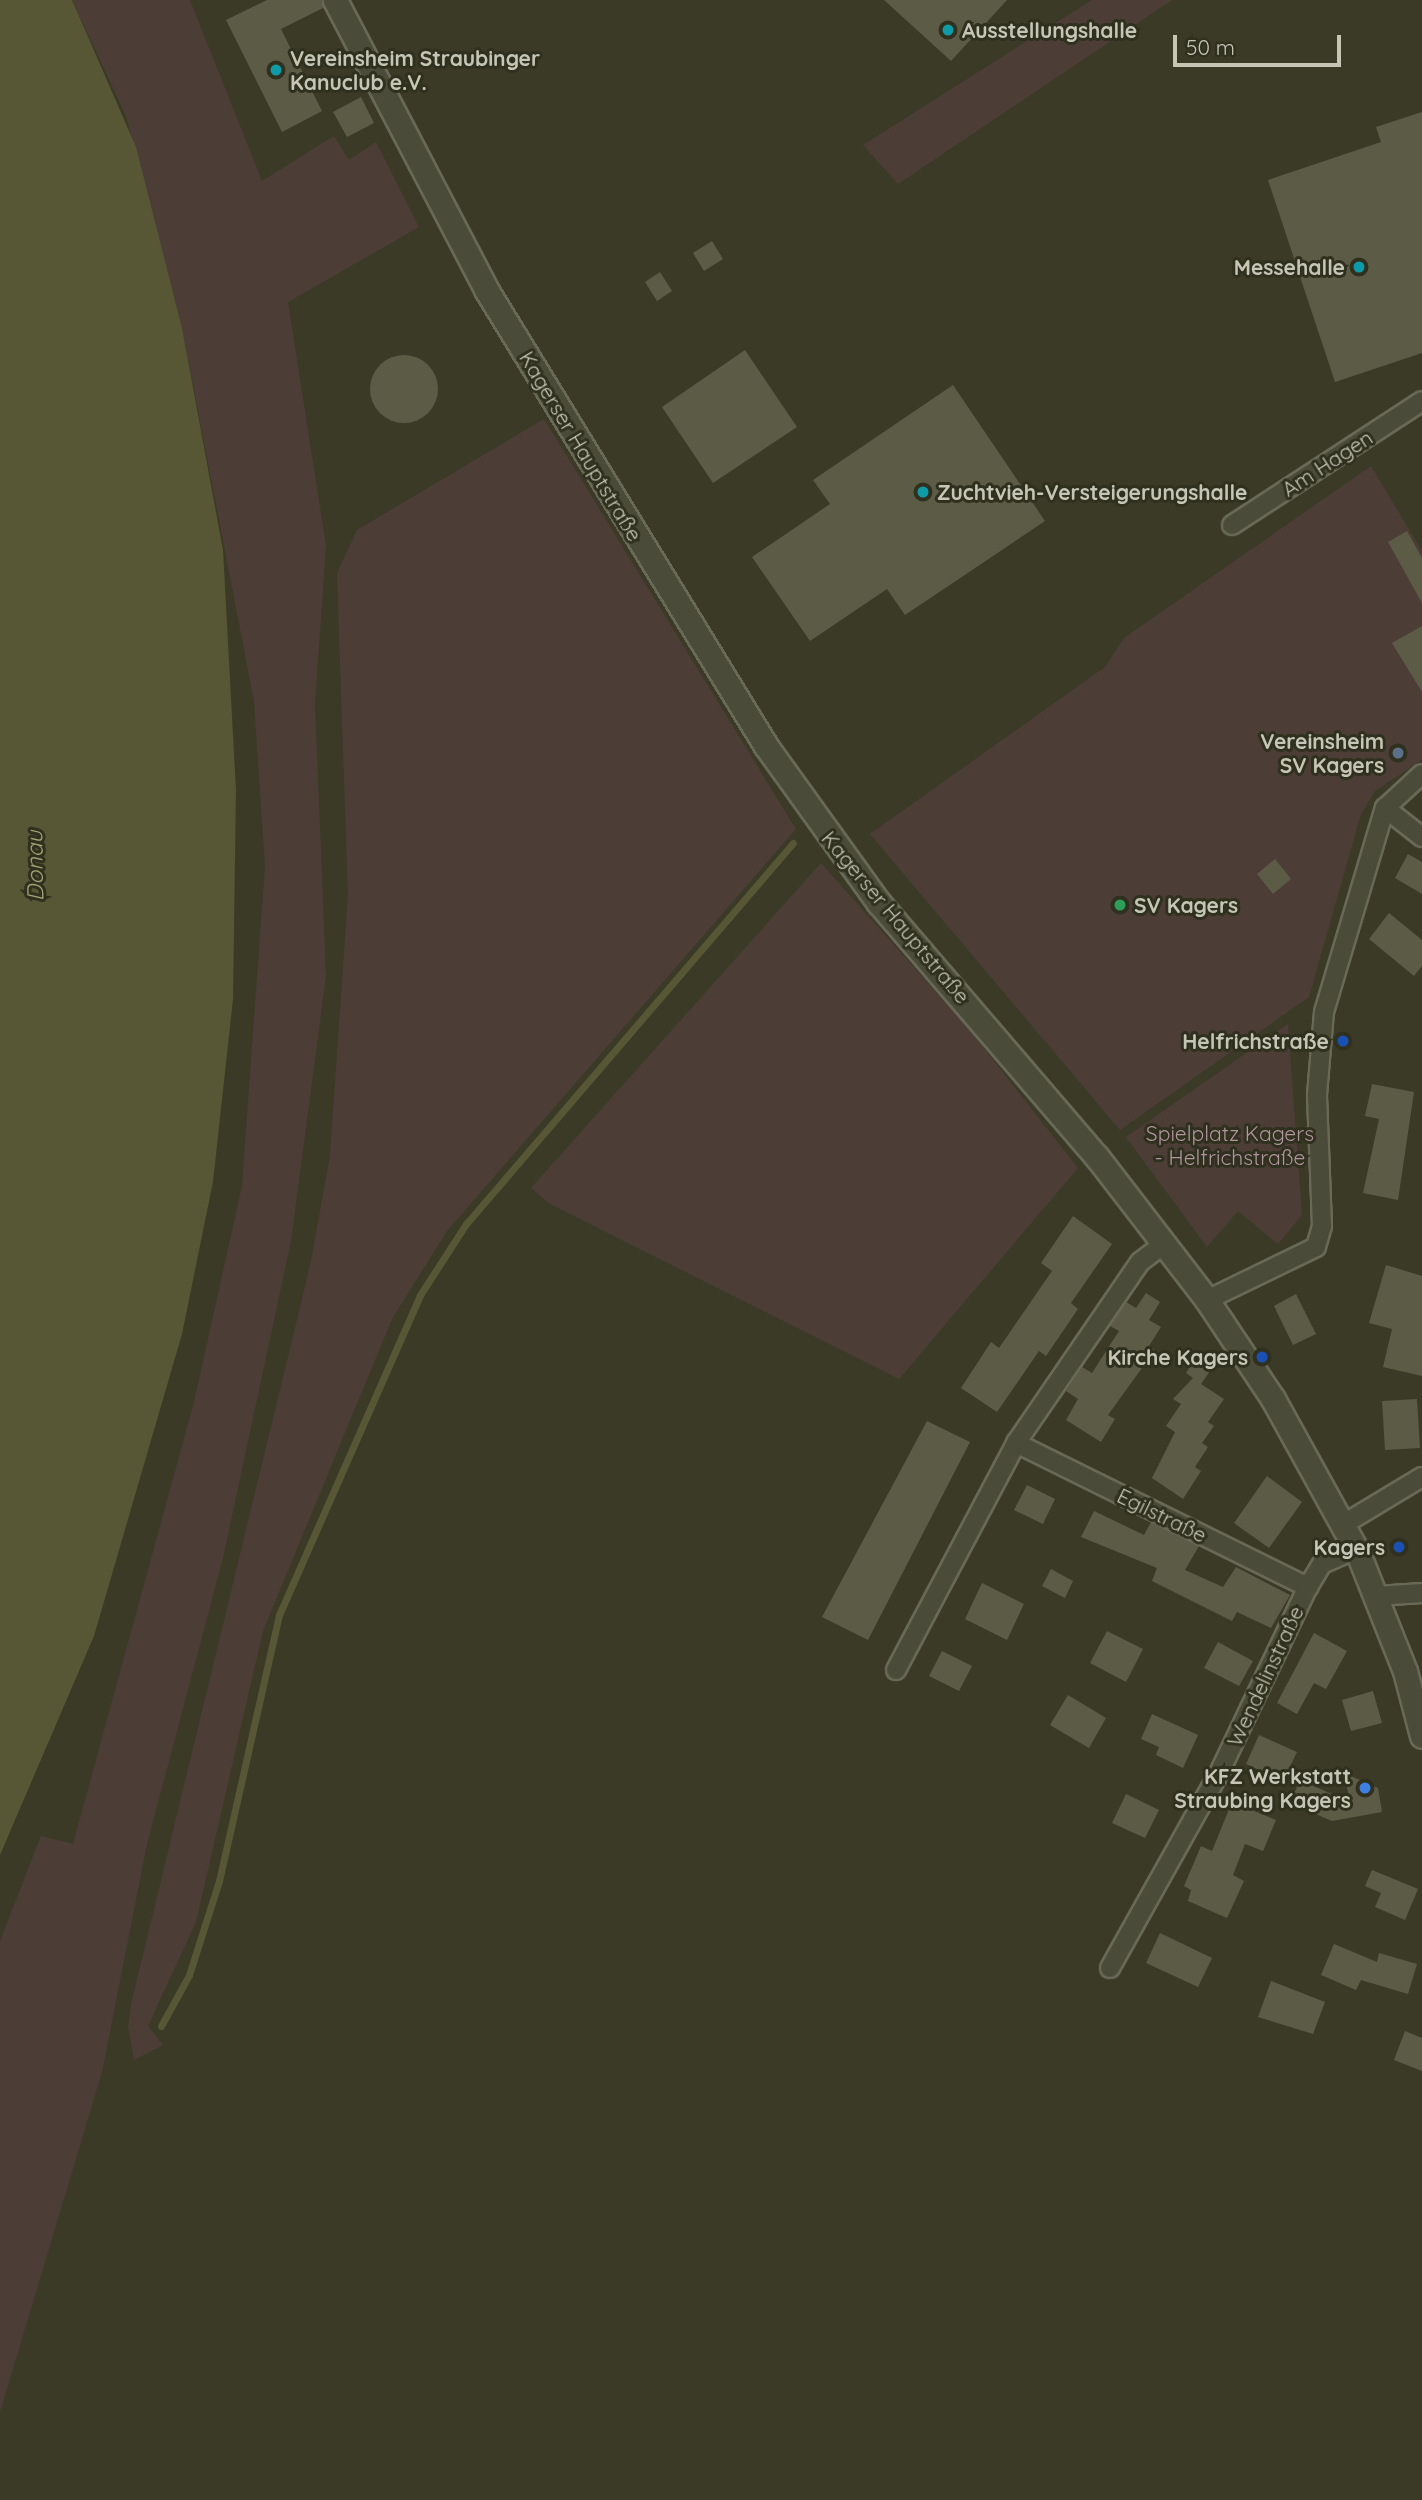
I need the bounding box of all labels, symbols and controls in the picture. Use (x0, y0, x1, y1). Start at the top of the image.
place label: Ausstellungshalle (962, 17, 1137, 43)
scale bar (1177, 21, 1345, 65)
marker: Ausstellungshalle (940, 22, 956, 38)
text: 50 m (1186, 34, 1235, 60)
place label: Vereinsheim Straubinger Kanuclub e.V. (290, 45, 540, 95)
marker: Vereinsheim Straubinger Kanuclub e.V. (268, 62, 284, 78)
place label: Messehalle (1234, 254, 1345, 280)
marker: Messehalle (1351, 259, 1367, 275)
street label: Kagerser Hauptstraße (514, 346, 648, 546)
street label: Am Hagen (1277, 424, 1377, 502)
place label: Zuchtvieh-Versteigerungshalle (937, 479, 1247, 505)
marker: Zuchtvieh-Versteigerungshalle (915, 484, 931, 500)
place label: Vereinsheim SV Kagers (1260, 728, 1384, 778)
marker: Vereinsheim SV Kagers (1390, 745, 1406, 761)
street label: Kagerser Hauptstraße (817, 826, 975, 1008)
water label: Donau (21, 830, 49, 902)
place label: SV Kagers (1134, 892, 1238, 918)
marker: SV Kagers (1112, 897, 1128, 913)
place label: Helfrichstraße (1182, 1028, 1329, 1054)
marker: Helfrichstraße (1335, 1033, 1351, 1049)
park label: Spielplatz Kagers - Helfrichstraße (1146, 1120, 1314, 1170)
place label: Kirche Kagers (1108, 1344, 1248, 1370)
marker: Kirche Kagers (1254, 1349, 1270, 1365)
street label: Egilstraße (1113, 1483, 1211, 1547)
place label: Kagers (1313, 1534, 1385, 1560)
marker: Kagers (1391, 1539, 1407, 1555)
street label: Wendelinstraße (1221, 1602, 1309, 1750)
place label: KFZ Werkstatt Straubing Kagers (1174, 1763, 1351, 1813)
marker: KFZ Werkstatt Straubing Kagers (1357, 1780, 1373, 1796)

